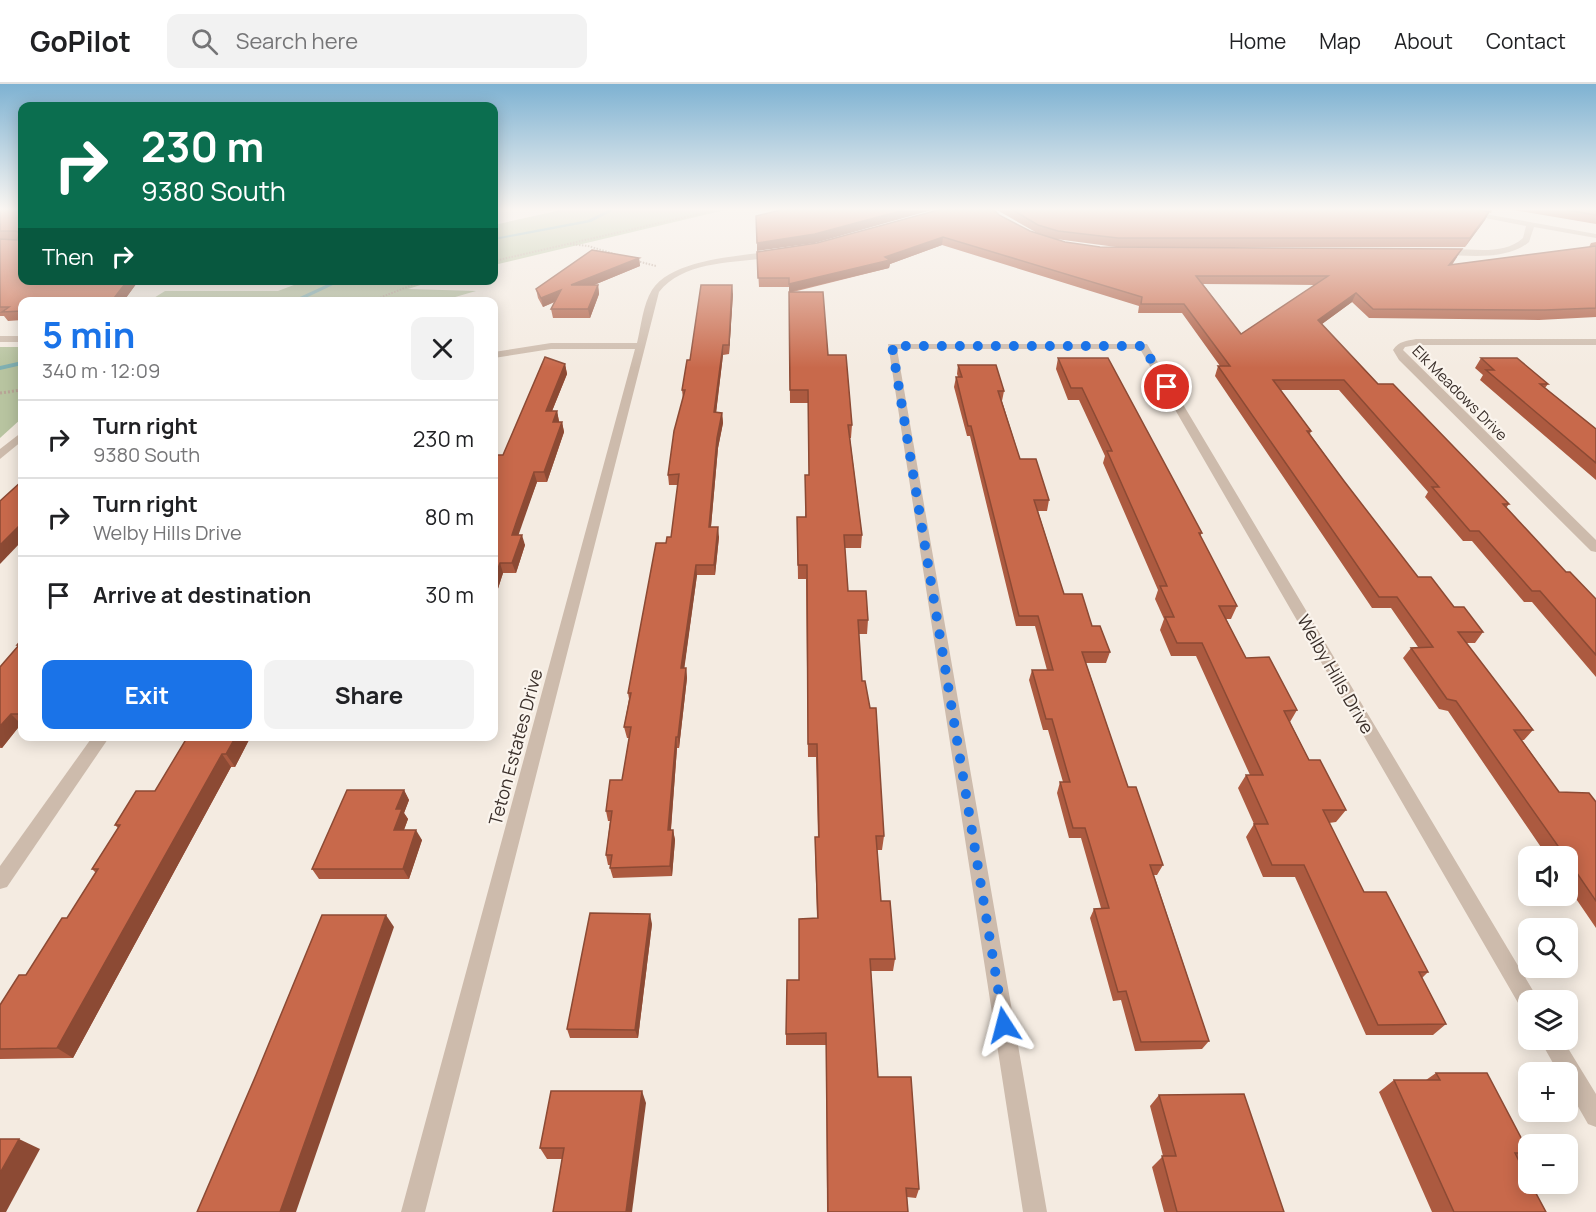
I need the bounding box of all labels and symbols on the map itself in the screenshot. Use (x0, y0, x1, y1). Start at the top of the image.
street label: Elk Meadows Drive (1408, 341, 1512, 445)
pin (1141, 361, 1192, 412)
street label: Welby Hills Drive (1292, 610, 1380, 738)
street label: Teton Estates Drive (483, 666, 547, 828)
position arrow (972, 993, 1036, 1057)

